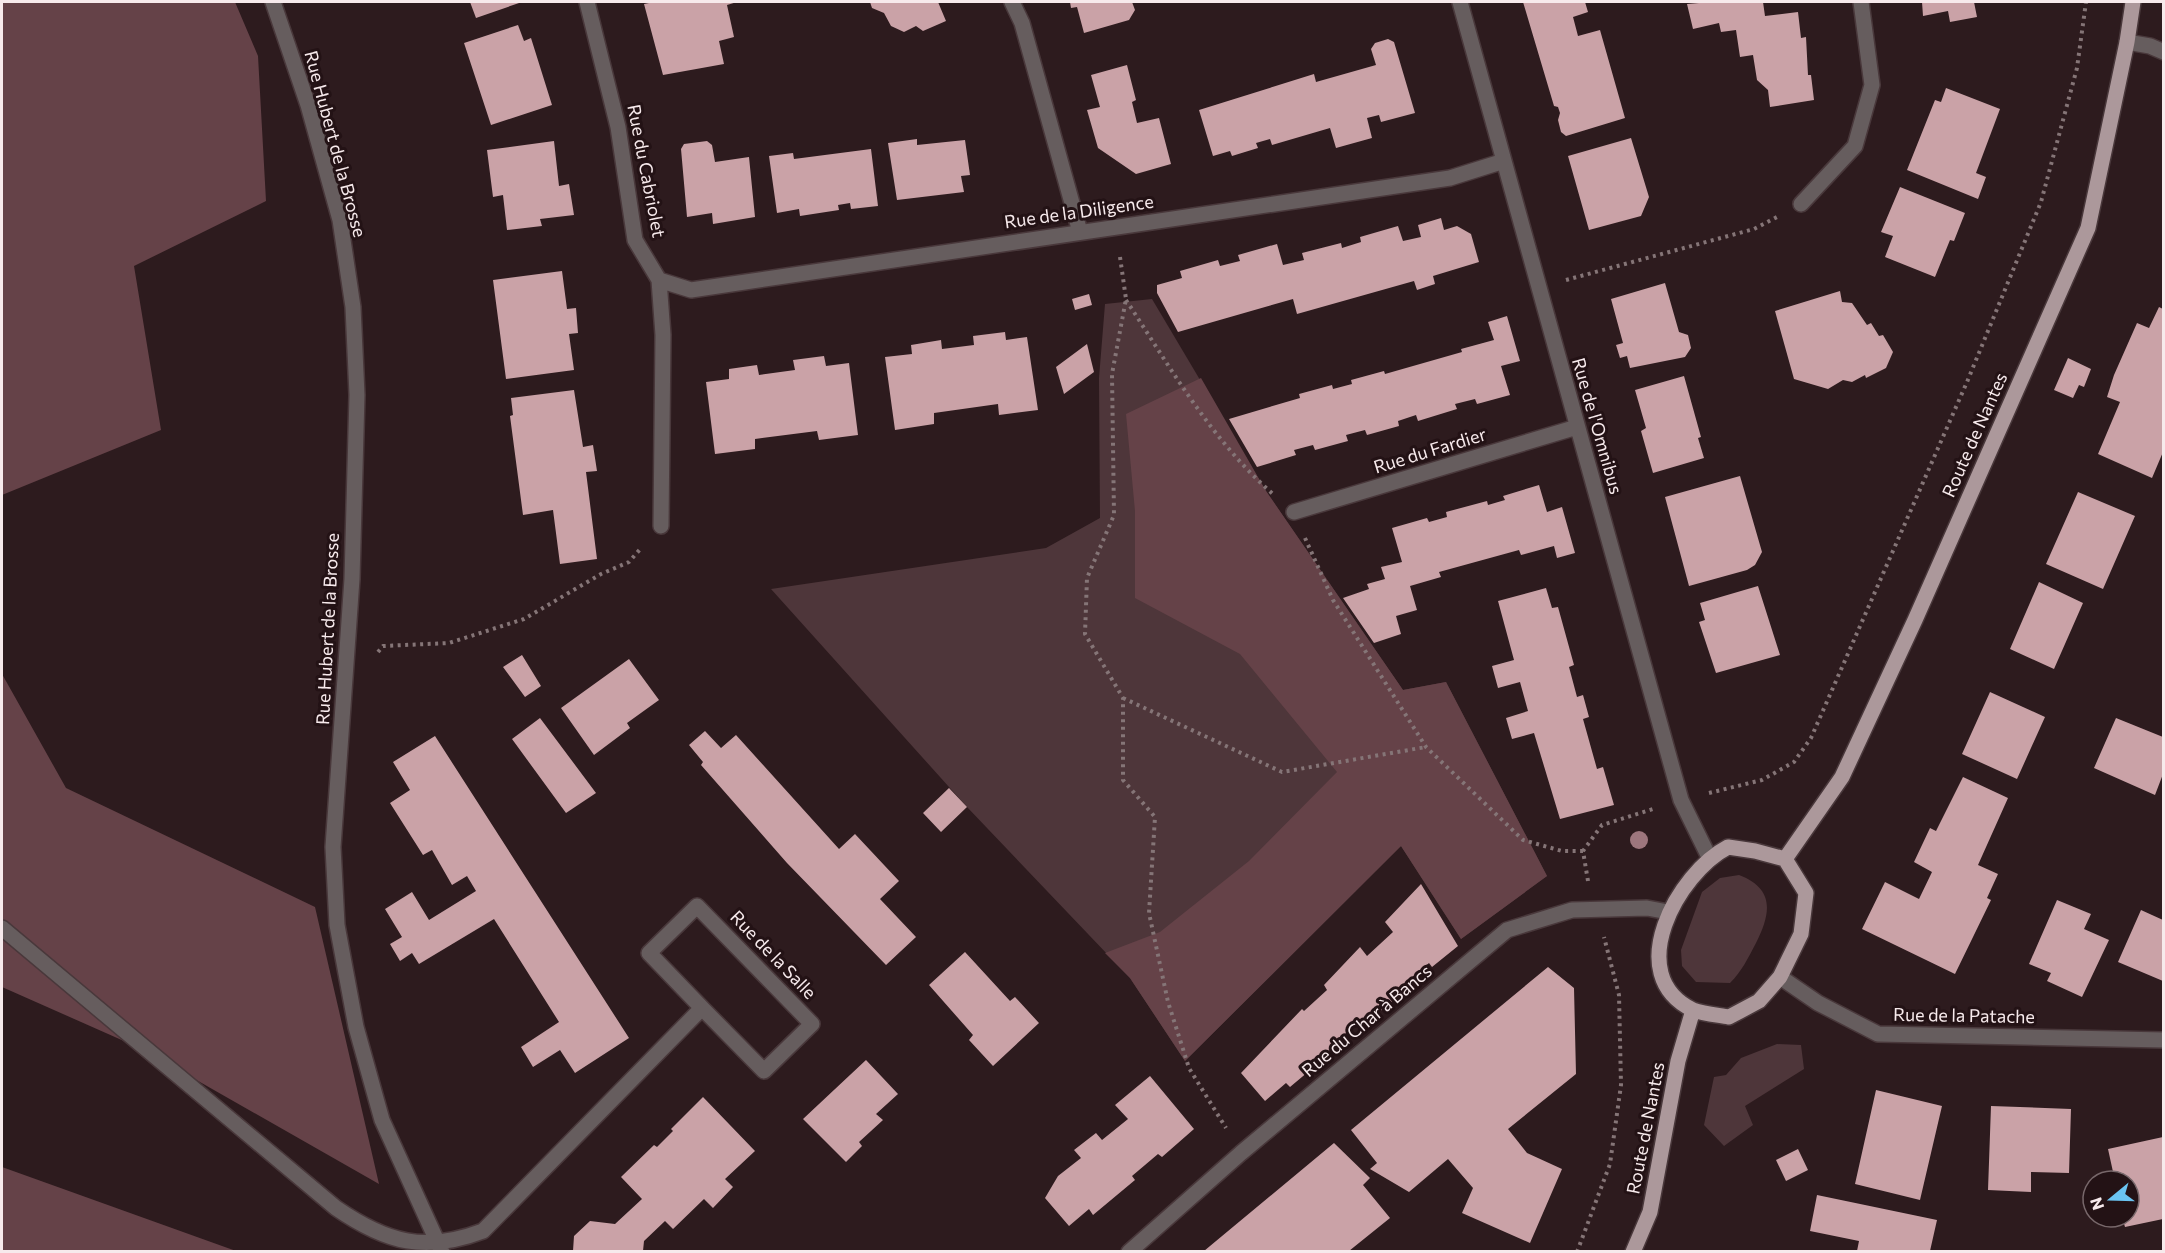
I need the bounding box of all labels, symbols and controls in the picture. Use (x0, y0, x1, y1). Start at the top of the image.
street label: Rue Hubert de la Brosse (300, 48, 371, 239)
street label: Rue du Cabriolet (623, 102, 671, 239)
street label: Rue de la Diligence (1003, 190, 1155, 232)
street label: Rue de l'Omnibus (1568, 355, 1628, 496)
street label: Route de Nantes (1937, 369, 2011, 500)
street label: Rue du Fardier (1371, 422, 1489, 478)
street label: Rue Hubert de la Brosse (311, 532, 343, 726)
street label: Rue de la Salle (726, 906, 821, 1003)
street label: Rue du Char à Bancs (1297, 959, 1436, 1081)
street label: Rue de la Patache (1893, 1003, 2035, 1027)
street label: Route de Nantes (1621, 1060, 1669, 1196)
north arrow (2081, 1169, 2141, 1229)
text: N (2085, 1195, 2107, 1213)

